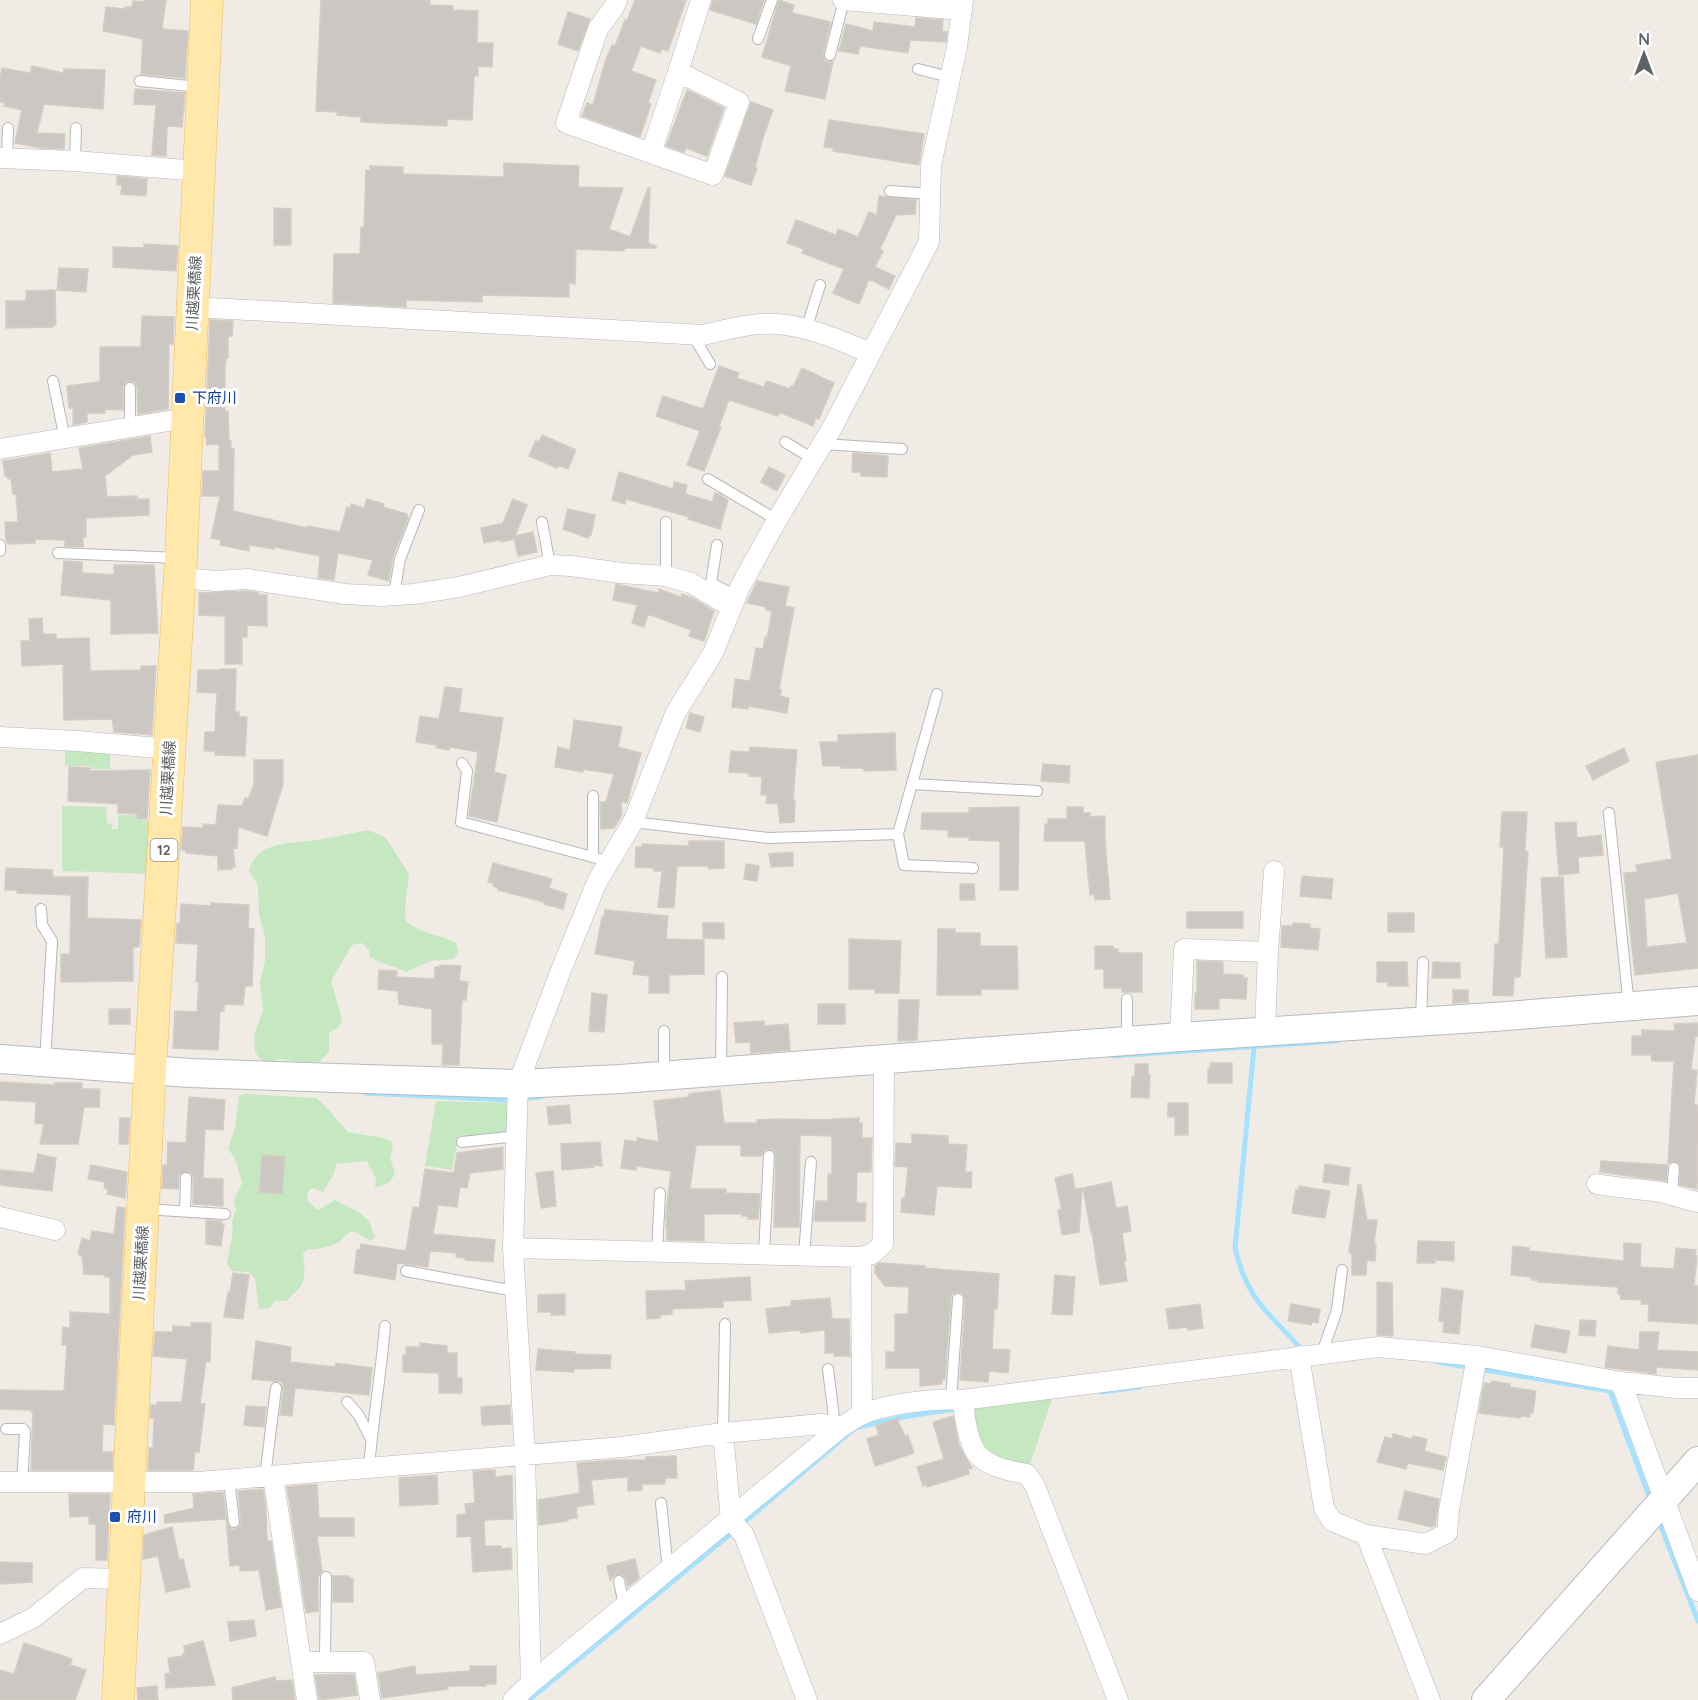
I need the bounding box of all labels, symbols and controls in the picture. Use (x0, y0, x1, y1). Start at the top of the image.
north arrow (1614, 24, 1674, 84)
text: N (1638, 29, 1650, 49)
street label: 川越栗橋線 (182, 255, 205, 331)
place label: 下府川 (192, 388, 237, 407)
marker: 下府川 (173, 391, 187, 405)
street label: 川越栗橋線 (156, 740, 179, 816)
road number: 12 (150, 839, 178, 861)
street label: 川越栗橋線 (129, 1225, 152, 1301)
place label: 府川 (127, 1507, 157, 1526)
marker: 府川 (108, 1510, 122, 1524)

